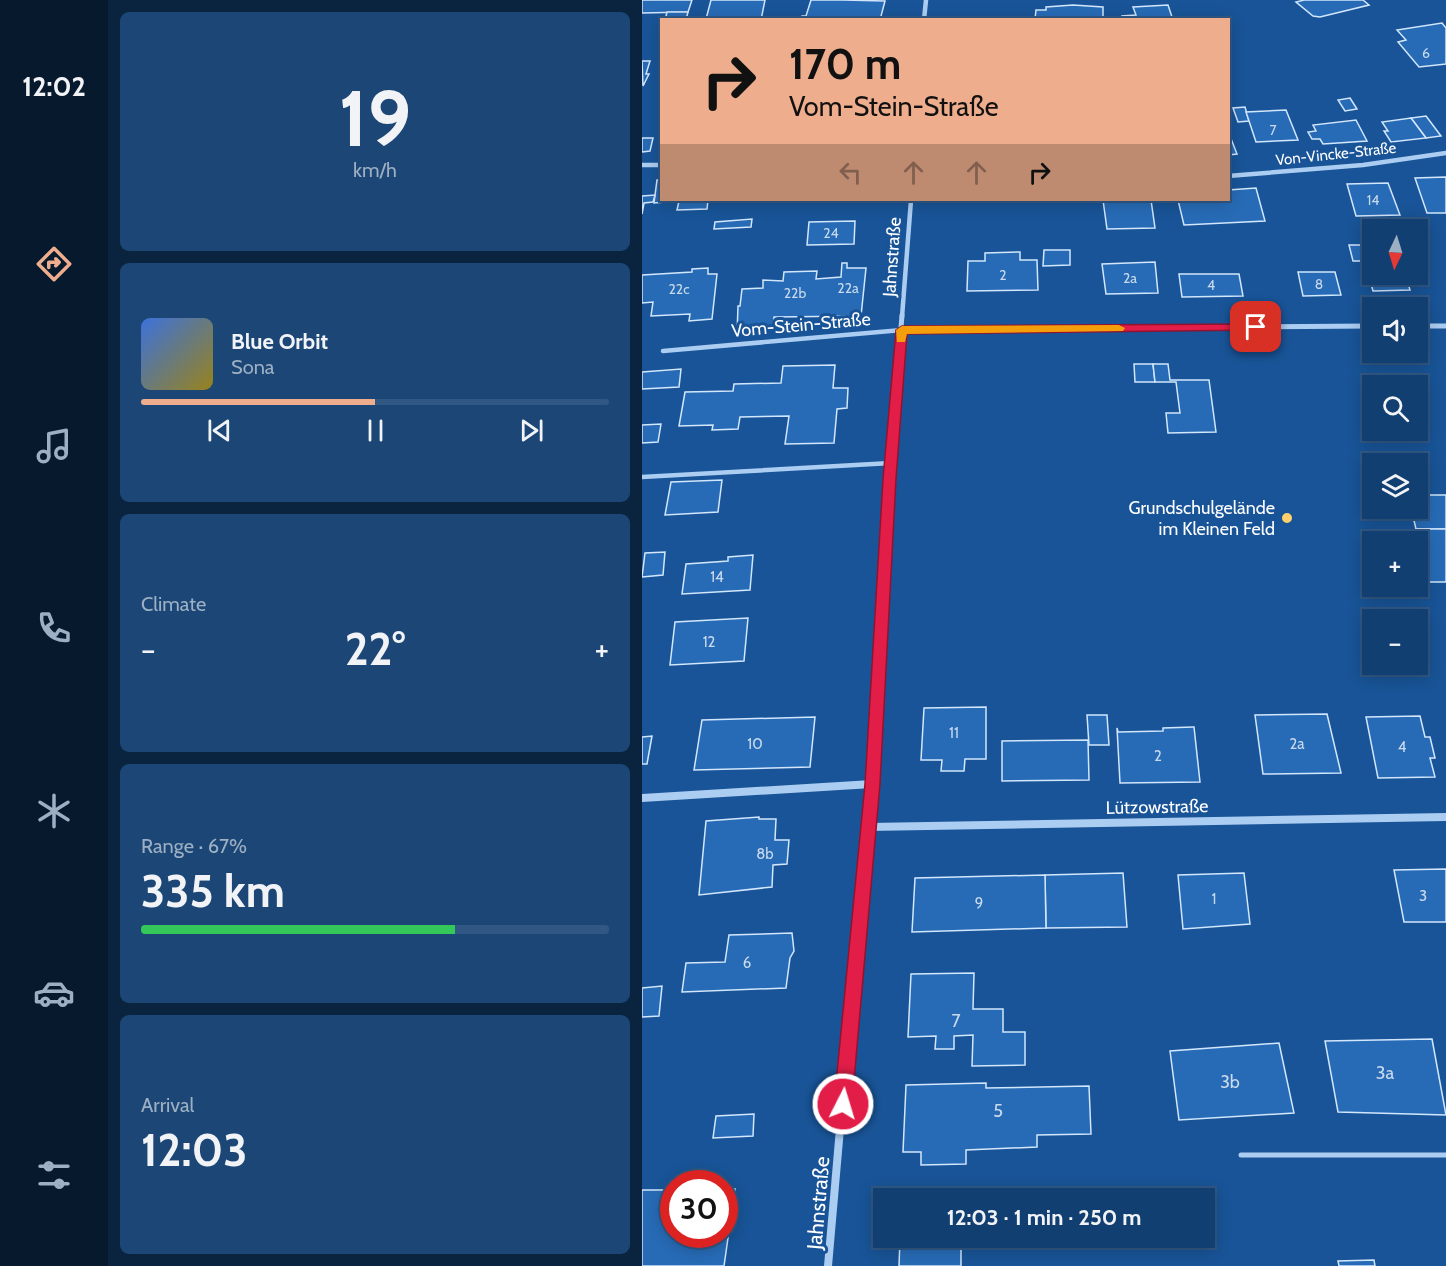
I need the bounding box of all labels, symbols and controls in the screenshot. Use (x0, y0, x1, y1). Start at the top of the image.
text: 170 m (789, 38, 901, 90)
icon: right (690, 42, 768, 120)
house number: 6 (1422, 44, 1430, 62)
text: 12:02 (22, 70, 86, 103)
text: 19 (339, 71, 411, 166)
text: Vom-Stein-Straße (789, 90, 999, 123)
house number: 7 (1269, 121, 1277, 139)
street label: Von-Vincke-Straße (1275, 139, 1397, 169)
icon: left (834, 156, 867, 189)
icon: ahead (897, 156, 930, 189)
icon: ahead (960, 156, 993, 189)
icon: right (1023, 156, 1056, 189)
text: km/h (353, 158, 397, 182)
house number: 14 (1367, 191, 1379, 209)
street label: Jahnstraße (878, 216, 906, 299)
north arrow (1362, 219, 1428, 285)
map controls (1362, 219, 1428, 675)
house number: 24 (823, 224, 839, 242)
icon: directions (33, 243, 75, 285)
house number: 2 (999, 266, 1007, 284)
house number: 2a (1123, 269, 1137, 287)
house number: 8 (1315, 275, 1323, 293)
house number: 4 (1207, 276, 1215, 294)
house number: 22a (837, 279, 859, 297)
house number: 22c (668, 280, 690, 298)
house number: 22b (784, 284, 806, 302)
button: sound (1362, 297, 1428, 363)
pin (1230, 301, 1281, 352)
street label: Vom-Stein-Straße (730, 308, 872, 342)
icon: arrive (1239, 310, 1272, 343)
text: Blue Orbit (231, 328, 328, 355)
text: Sona (231, 355, 274, 379)
button: search (1362, 375, 1428, 441)
icon: previous (203, 414, 236, 447)
icon: pause (359, 414, 392, 447)
icon: next (515, 414, 548, 447)
icon: music (33, 425, 75, 467)
button: layers (1362, 453, 1428, 519)
place label: Grundschulgelände im Kleinen Feld (1128, 497, 1275, 540)
marker: Grundschulgelände im Kleinen Feld (1280, 511, 1294, 525)
button: + (1362, 531, 1428, 597)
house number: 14 (710, 568, 724, 586)
text: Climate (141, 592, 206, 616)
icon: phone (33, 607, 75, 649)
button: − (1362, 609, 1428, 675)
text: 22° (345, 622, 405, 676)
text: − (141, 629, 156, 669)
text: + (594, 629, 609, 669)
house number: 12 (703, 633, 716, 651)
house number: 11 (949, 724, 959, 742)
house number: 10 (747, 735, 763, 753)
house number: 2a (1289, 735, 1305, 753)
house number: 4 (1398, 738, 1407, 756)
house number: 2 (1154, 747, 1162, 765)
icon: climate (33, 790, 75, 832)
street label: Lützowstraße (1105, 795, 1209, 819)
text: Range · 67% (141, 834, 247, 858)
house number: 8b (756, 845, 774, 863)
text: 335 km (141, 864, 285, 918)
house number: 3 (1419, 887, 1427, 905)
house number: 1 (1212, 890, 1216, 908)
house number: 9 (975, 894, 983, 912)
house number: 6 (743, 954, 751, 972)
icon: car (33, 972, 75, 1014)
house number: 7 (951, 1010, 961, 1032)
house number: 3a (1376, 1062, 1395, 1084)
house number: 3b (1220, 1071, 1240, 1093)
position arrow (811, 1072, 875, 1136)
text: Arrival (141, 1093, 194, 1117)
house number: 5 (993, 1100, 1003, 1122)
text: 12:03 (141, 1123, 247, 1177)
icon: filters (33, 1154, 75, 1196)
street label: Jahnstraße (801, 1155, 835, 1252)
speed limit sign: 30 (660, 1170, 738, 1248)
text: 12:03 · 1 min · 250 m (947, 1204, 1141, 1231)

